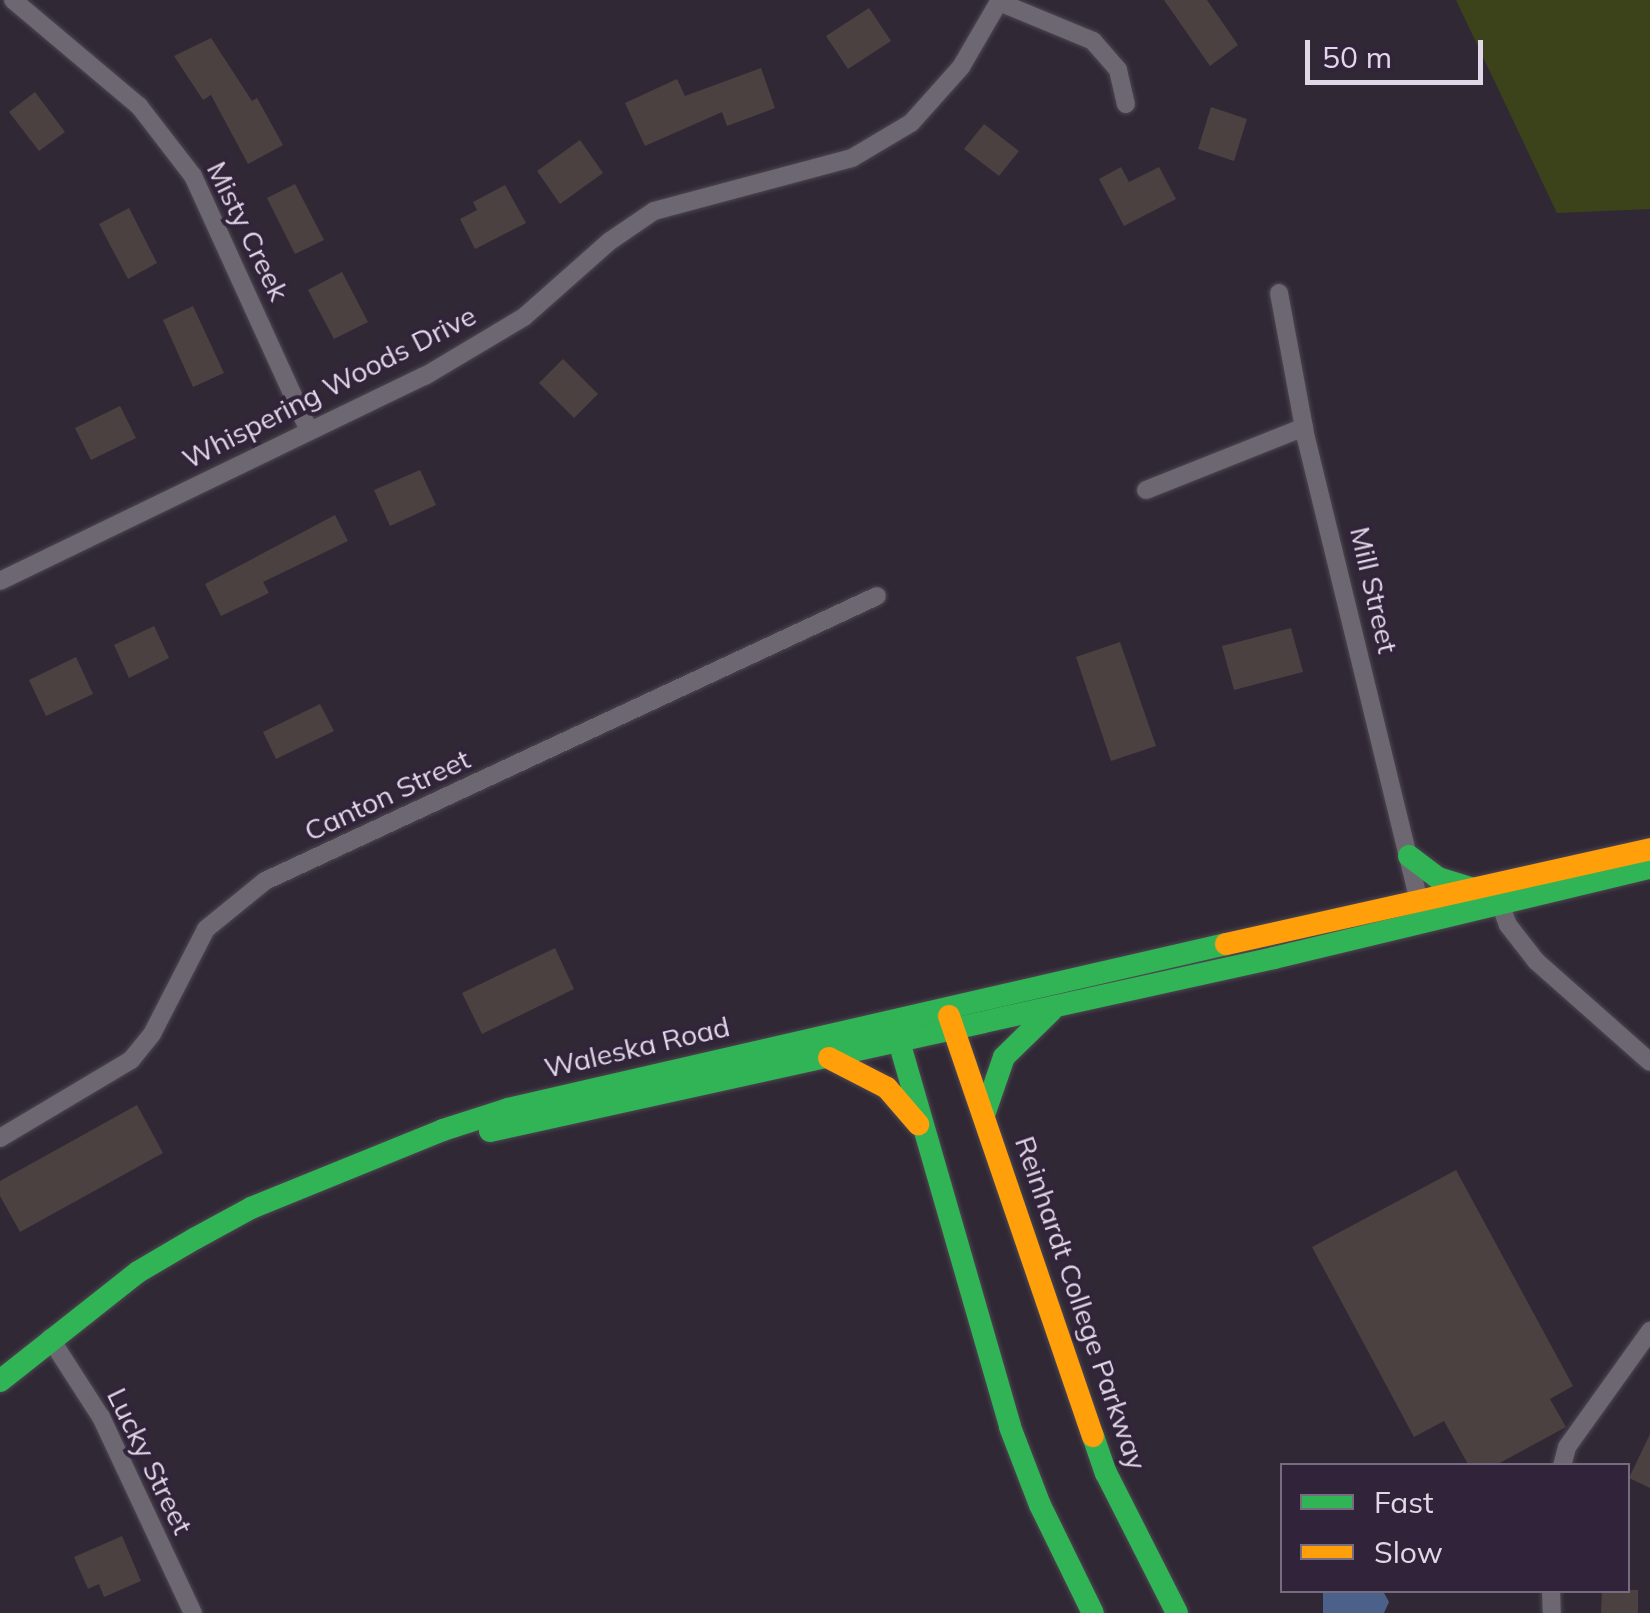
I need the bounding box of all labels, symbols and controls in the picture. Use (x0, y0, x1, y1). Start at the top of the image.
scale bar (1310, 20, 1488, 82)
text: 50 m (1322, 38, 1392, 76)
street label: Misty Creek (200, 156, 296, 306)
street label: Whispering Woods Drive (177, 298, 481, 476)
street label: Mill Street (1343, 523, 1405, 657)
street label: Canton Street (299, 742, 475, 848)
street label: Waleska Road (541, 1009, 733, 1085)
street label: Reinhardt College Parkway (1008, 1132, 1154, 1474)
street label: Lucky Street (100, 1382, 200, 1540)
legend (1280, 1463, 1630, 1593)
text: Fast (1374, 1483, 1434, 1521)
text: Slow (1374, 1533, 1443, 1571)

